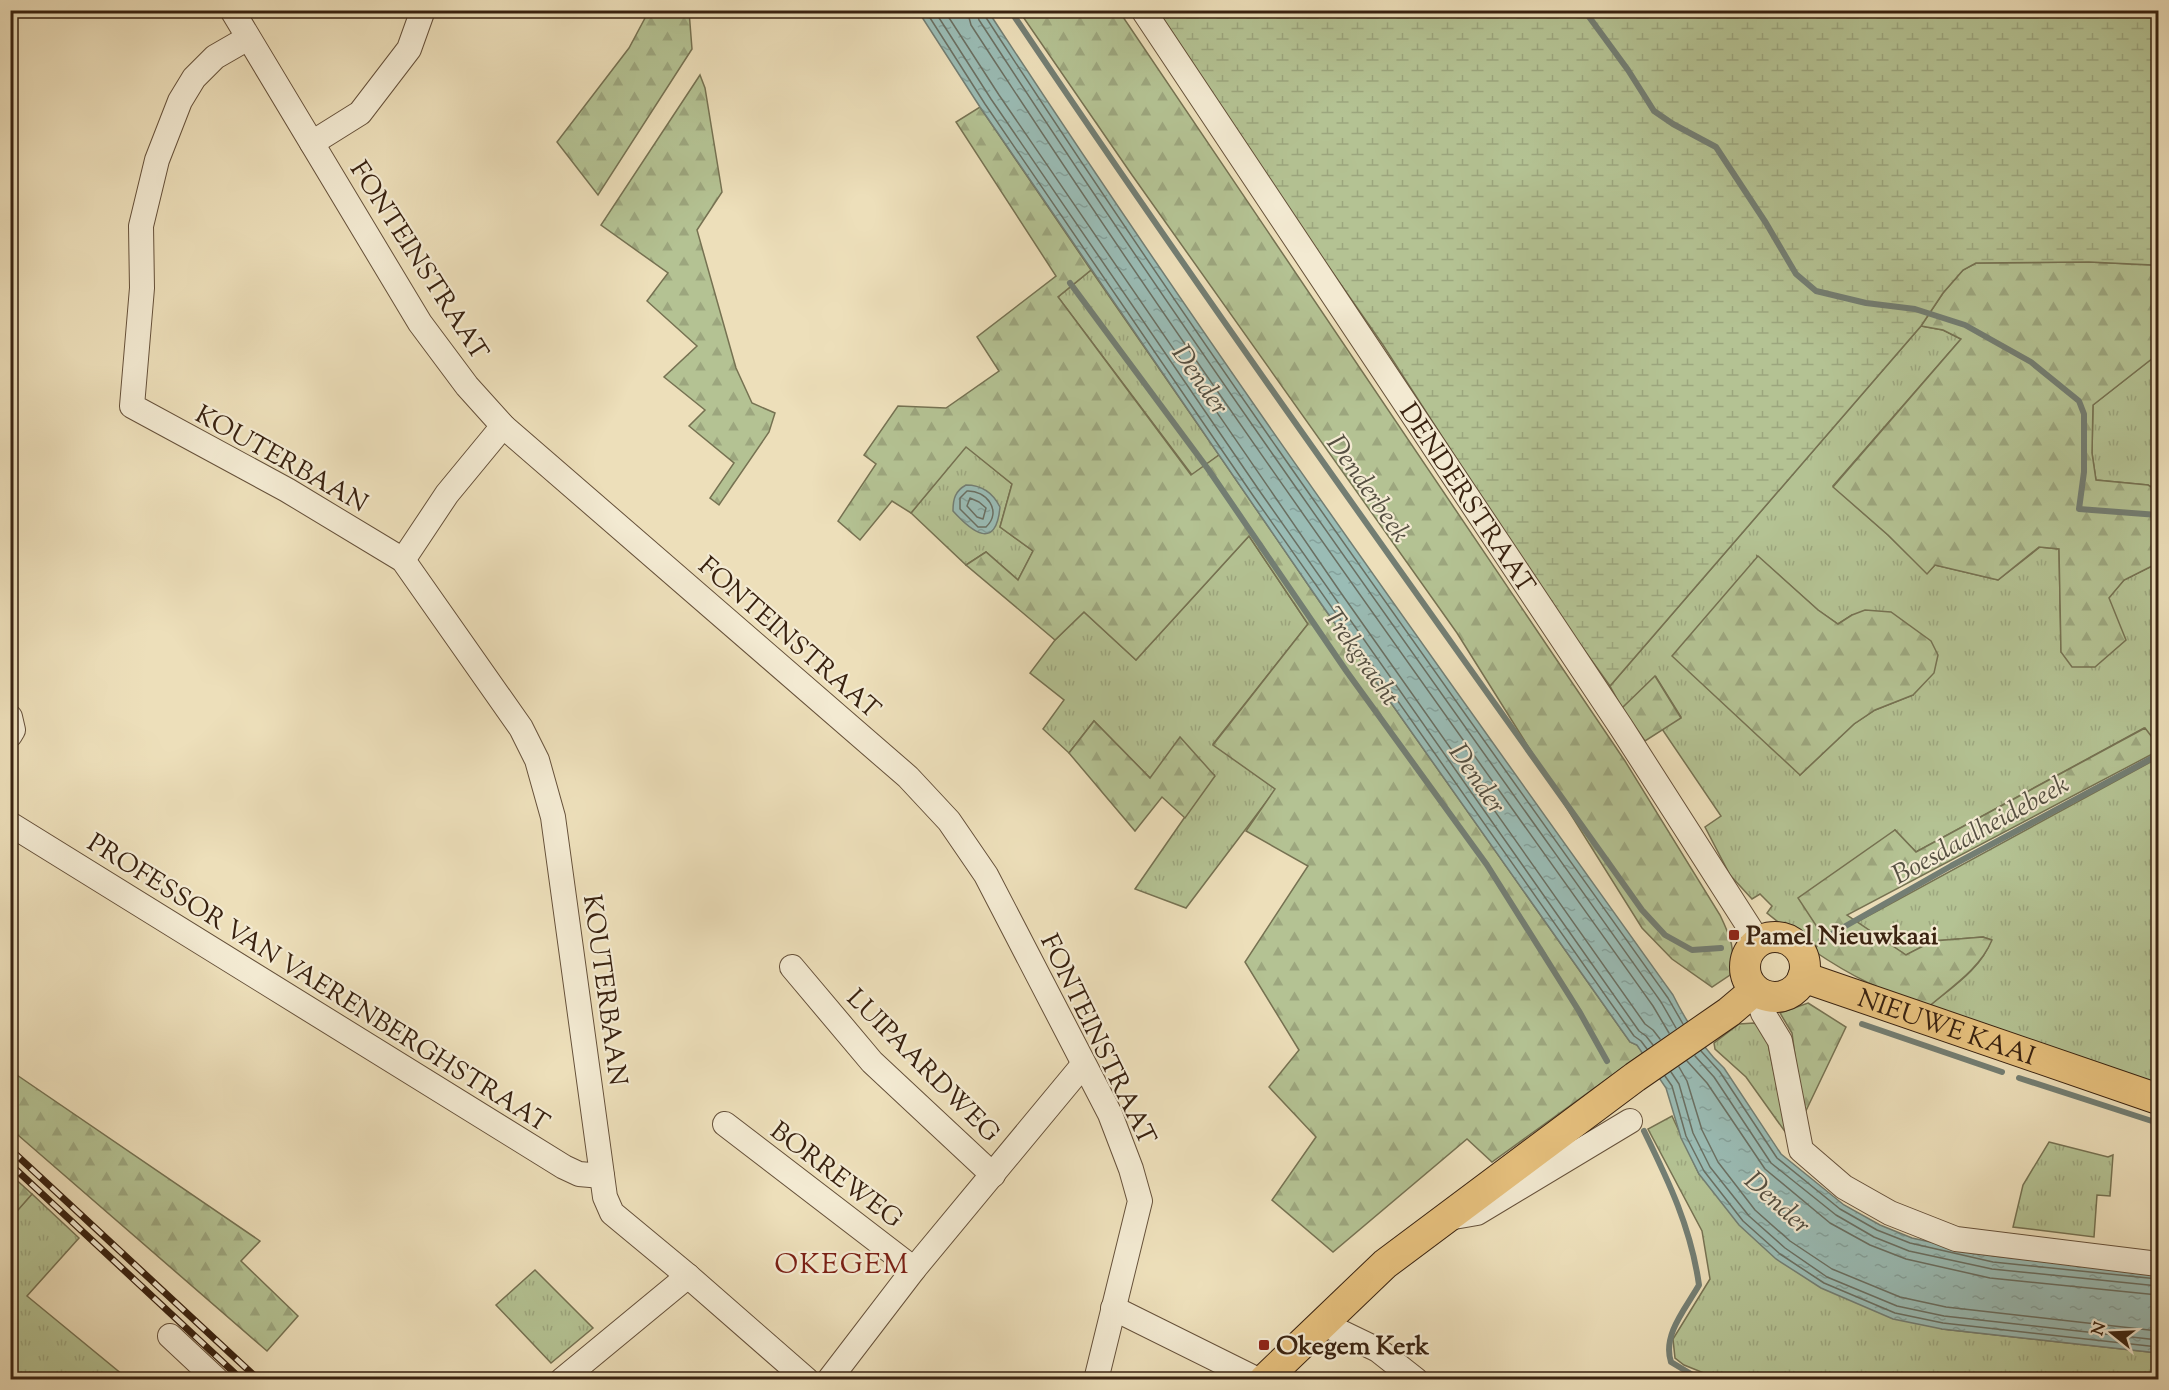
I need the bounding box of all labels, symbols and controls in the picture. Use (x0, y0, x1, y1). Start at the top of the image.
street label: FONTEINSTRAAT (340, 154, 496, 368)
water label: Dender (1161, 337, 1238, 424)
street label: DENDERSTRAAT (1389, 396, 1543, 602)
street label: KOUTERBAAN (188, 397, 374, 523)
water label: Denderbeek (1315, 428, 1418, 551)
street label: FONTEINSTRAAT (689, 549, 888, 729)
water label: Trekgracht (1312, 600, 1408, 715)
water label: Dender (1438, 736, 1515, 823)
water label: Boesdaalheidebeek (1886, 766, 2077, 896)
street label: PROFESSOR VAN VAERENBERGHSTRAAT (79, 826, 556, 1143)
street label: KOUTERBAAN (572, 893, 635, 1088)
place label: Pamel Nieuwkaai (1746, 919, 1939, 956)
street label: FONTEINSTRAAT (1030, 928, 1164, 1152)
marker: Pamel Nieuwkaai (1727, 928, 1741, 942)
street label: NIEUWE KAAI (1852, 981, 2040, 1077)
street label: LUIPAARDWEG (837, 982, 1007, 1152)
street label: BORREWEG (761, 1114, 909, 1238)
water label: Dender (1734, 1163, 1819, 1245)
district label: OKEGEM (774, 1246, 910, 1286)
north arrow (2082, 1303, 2142, 1363)
text: N (2087, 1319, 2113, 1339)
place label: Okegem Kerk (1276, 1329, 1430, 1366)
marker: Okegem Kerk (1257, 1338, 1271, 1352)

